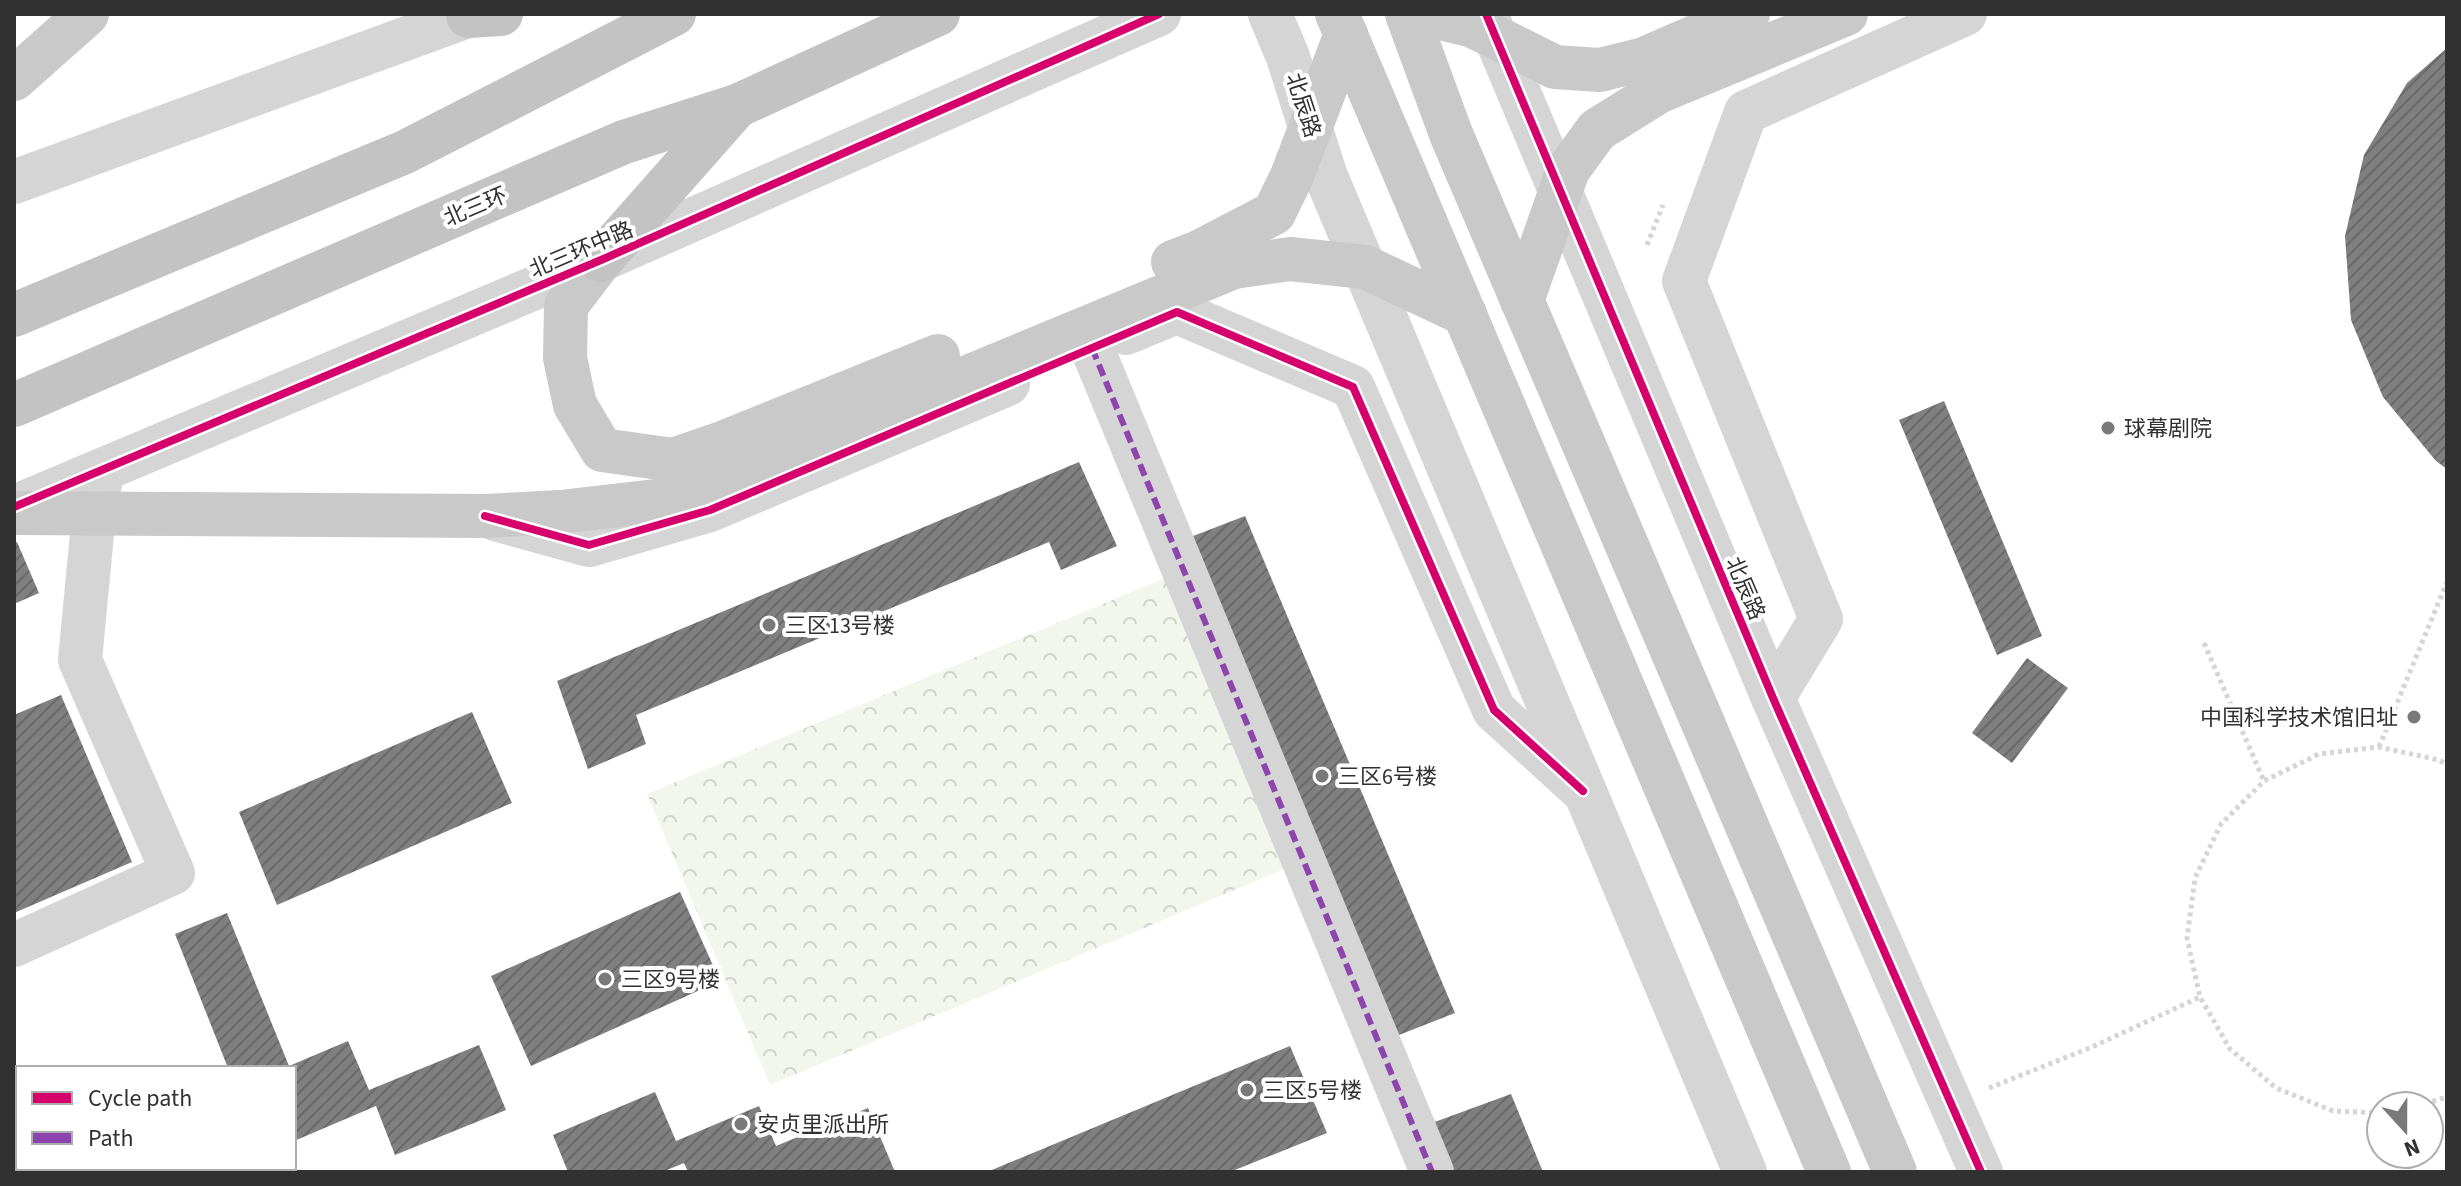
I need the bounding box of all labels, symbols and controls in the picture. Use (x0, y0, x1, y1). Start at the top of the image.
street label: 北辰路 (1278, 69, 1328, 142)
street label: 北三环 (439, 179, 512, 235)
street label: 北三环中路 (525, 214, 638, 286)
place label: 球幕剧院 (2124, 413, 2212, 445)
marker: 球幕剧院 (2099, 419, 2117, 437)
street label: 北辰路 (1717, 552, 1773, 625)
place label: 三区13号楼 (785, 610, 895, 642)
marker: 三区13号楼 (760, 616, 778, 634)
place label: 中国科学技术馆旧址 (2200, 702, 2398, 734)
marker: 中国科学技术馆旧址 (2405, 708, 2423, 726)
place label: 三区6号楼 (1338, 761, 1437, 793)
marker: 三区6号楼 (1313, 767, 1331, 785)
place label: 三区9号楼 (621, 964, 720, 996)
marker: 三区9号楼 (596, 970, 614, 988)
legend (16, 1066, 296, 1170)
place label: 三区5号楼 (1263, 1075, 1362, 1107)
text: Cycle path (88, 1081, 192, 1116)
marker: 三区5号楼 (1238, 1081, 1256, 1099)
north arrow (2365, 1090, 2445, 1170)
place label: 安贞里派出所 (757, 1109, 889, 1141)
marker: 安贞里派出所 (732, 1115, 750, 1133)
text: Path (88, 1121, 134, 1156)
text: N (2399, 1130, 2424, 1165)

